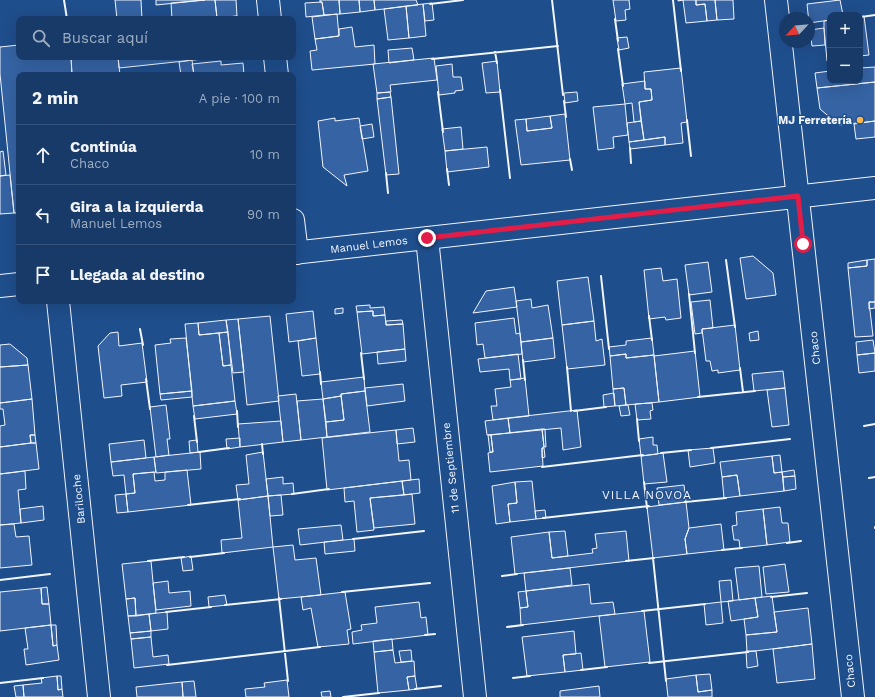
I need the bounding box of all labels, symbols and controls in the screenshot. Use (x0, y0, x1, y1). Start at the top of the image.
north arrow (779, 12, 815, 48)
map controls (827, 12, 863, 84)
button: + (827, 12, 863, 48)
search box (16, 16, 296, 60)
icon: search (30, 27, 52, 49)
text: Buscar aquí (62, 29, 148, 47)
button: − (827, 48, 863, 84)
text: 2 min (32, 88, 78, 108)
text: A pie · 100 m (199, 91, 280, 106)
place label: MJ Ferretería (778, 114, 853, 127)
marker: MJ Ferretería (855, 115, 865, 125)
text: Continúa (70, 138, 137, 156)
icon: ahead (32, 144, 54, 166)
text: 10 m (250, 147, 280, 162)
text: Chaco (70, 156, 109, 171)
text: Gira a la izquierda (70, 198, 203, 216)
icon: left (32, 204, 54, 226)
text: 90 m (247, 207, 280, 222)
text: Manuel Lemos (70, 216, 162, 231)
route end (418, 229, 436, 247)
street label: Manuel Lemos (330, 234, 409, 256)
route start (794, 235, 812, 253)
icon: arrive (32, 264, 54, 286)
text: Llegada al destino (70, 266, 205, 284)
street label: Chaco (807, 331, 823, 365)
street label: 11 de Septiembre (440, 422, 462, 514)
street label: Bariloche (70, 473, 88, 525)
district label: VILLA NOVOA (602, 488, 692, 502)
street label: Chaco (842, 654, 858, 688)

